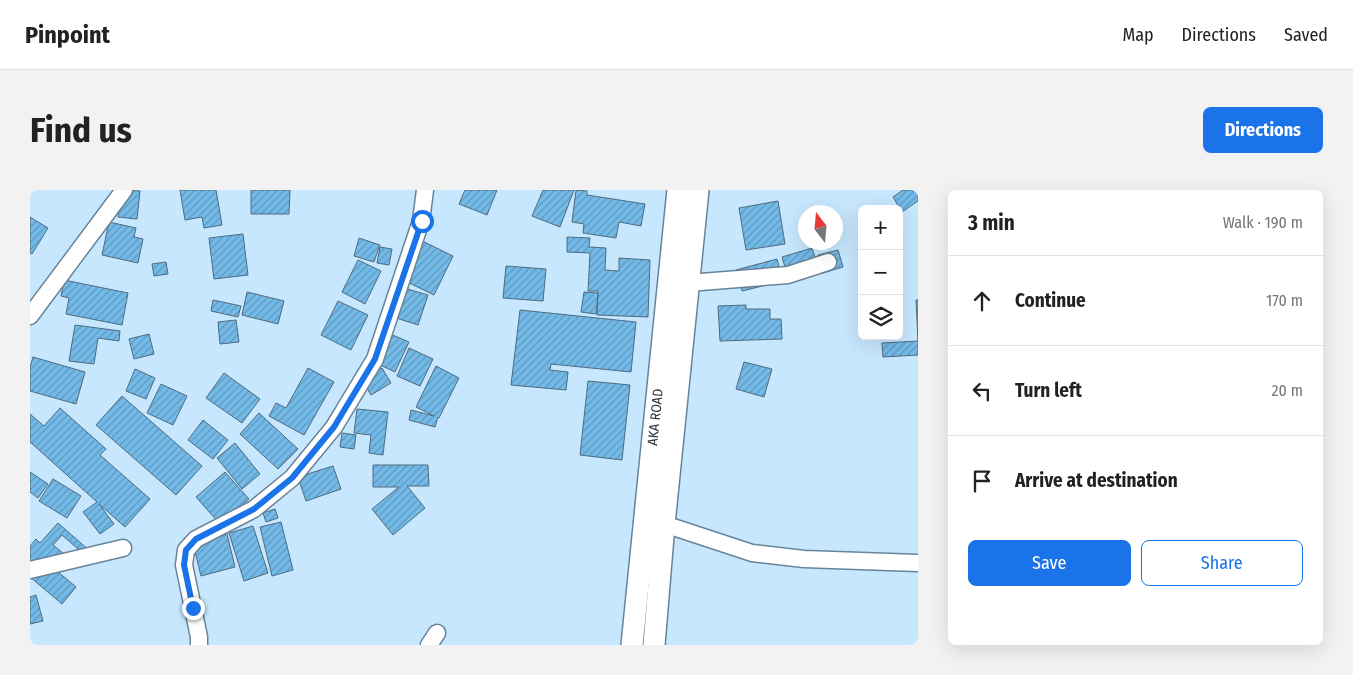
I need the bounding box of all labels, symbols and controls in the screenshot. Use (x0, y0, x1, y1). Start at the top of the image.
text: Pinpoint (25, 21, 110, 49)
text: Map (1122, 24, 1154, 46)
text: Directions (1182, 24, 1256, 46)
text: Saved (1284, 24, 1328, 46)
button: Directions (1203, 107, 1323, 153)
text: Find us (30, 109, 132, 151)
north arrow (798, 205, 843, 250)
map controls (858, 205, 903, 340)
button: + (858, 205, 903, 250)
route start (411, 210, 434, 233)
text: 3 min (968, 210, 1015, 236)
text: Walk · 190 m (1223, 213, 1303, 232)
button: − (858, 250, 903, 295)
icon: ahead (968, 287, 996, 315)
text: Continue (1015, 289, 1086, 312)
text: 170 m (1266, 291, 1303, 310)
button: layers (858, 295, 903, 340)
icon: left (968, 377, 996, 405)
text: Turn left (1015, 379, 1082, 402)
text: 20 m (1272, 381, 1303, 400)
street label: AKA ROAD (644, 388, 667, 446)
icon: arrive (968, 467, 996, 495)
text: Arrive at destination (1015, 469, 1178, 492)
button: Save (968, 540, 1131, 586)
button: Share (1141, 540, 1303, 586)
route end (182, 597, 205, 620)

